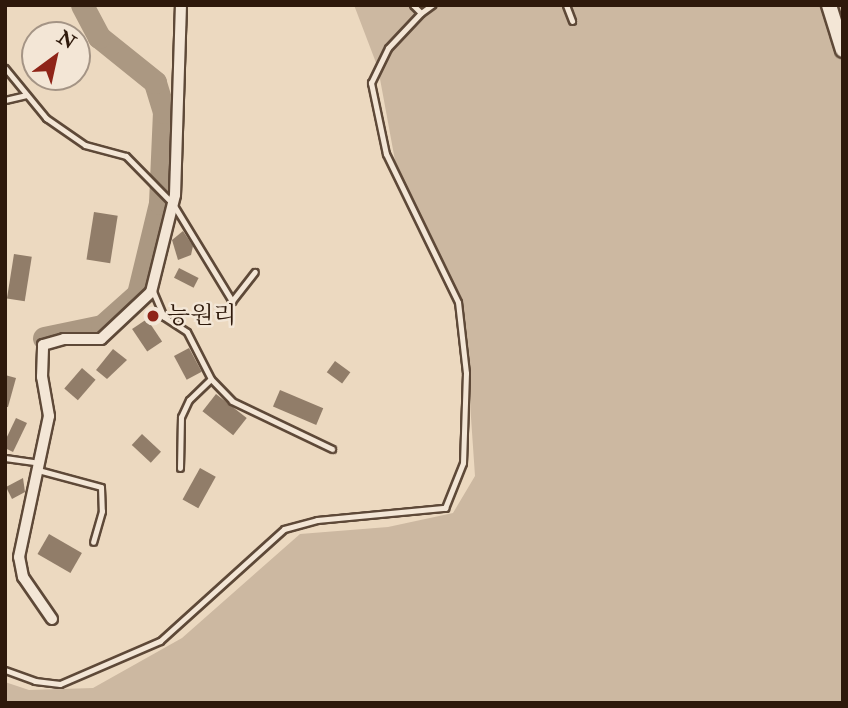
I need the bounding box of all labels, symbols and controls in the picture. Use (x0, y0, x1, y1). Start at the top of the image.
north arrow (21, 21, 91, 91)
text: N (53, 25, 80, 55)
place label: 능원리 (167, 302, 237, 330)
marker: 능원리 (145, 308, 161, 324)

